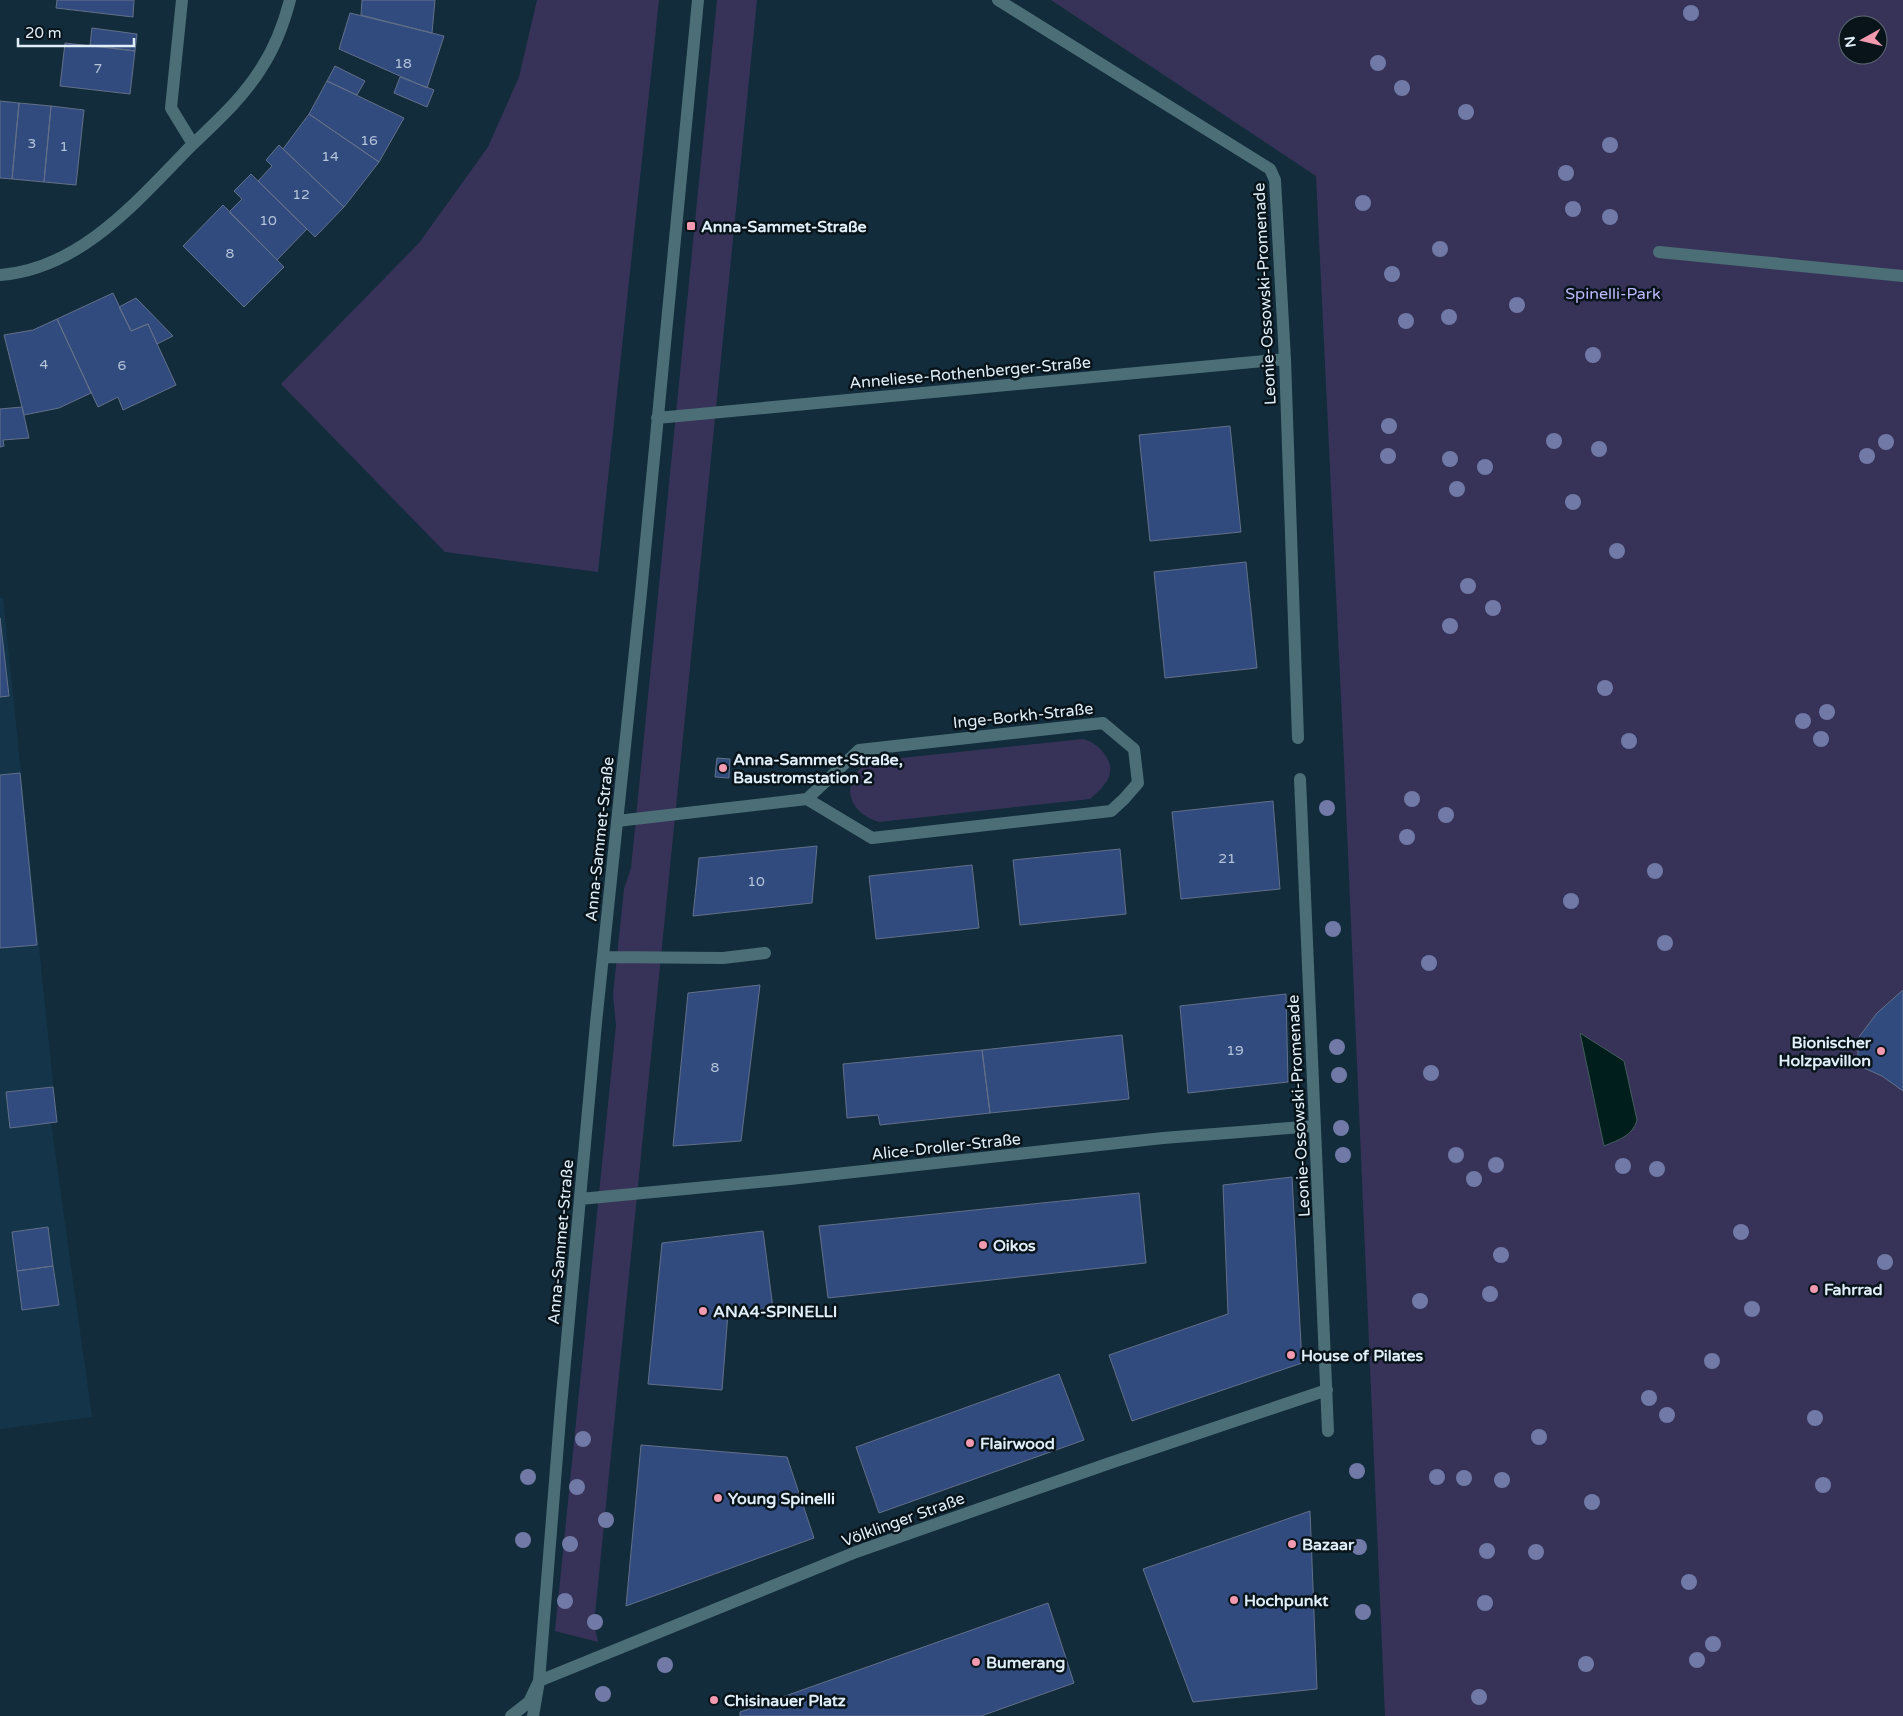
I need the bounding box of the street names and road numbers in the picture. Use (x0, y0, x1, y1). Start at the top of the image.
street label: Leonie-Ossowski-Promenade (1249, 182, 1281, 406)
street label: Anneliese-Rothenberger-Straße (848, 352, 1092, 394)
street label: Inge-Borkh-Straße (952, 699, 1094, 733)
street label: Anna-Sammet-Straße (581, 756, 619, 923)
street label: Leonie-Ossowski-Promenade (1283, 994, 1315, 1218)
street label: Alice-Droller-Straße (870, 1129, 1022, 1165)
street label: Anna-Sammet-Straße (544, 1159, 578, 1325)
street label: Völklinger Straße (839, 1488, 968, 1551)

